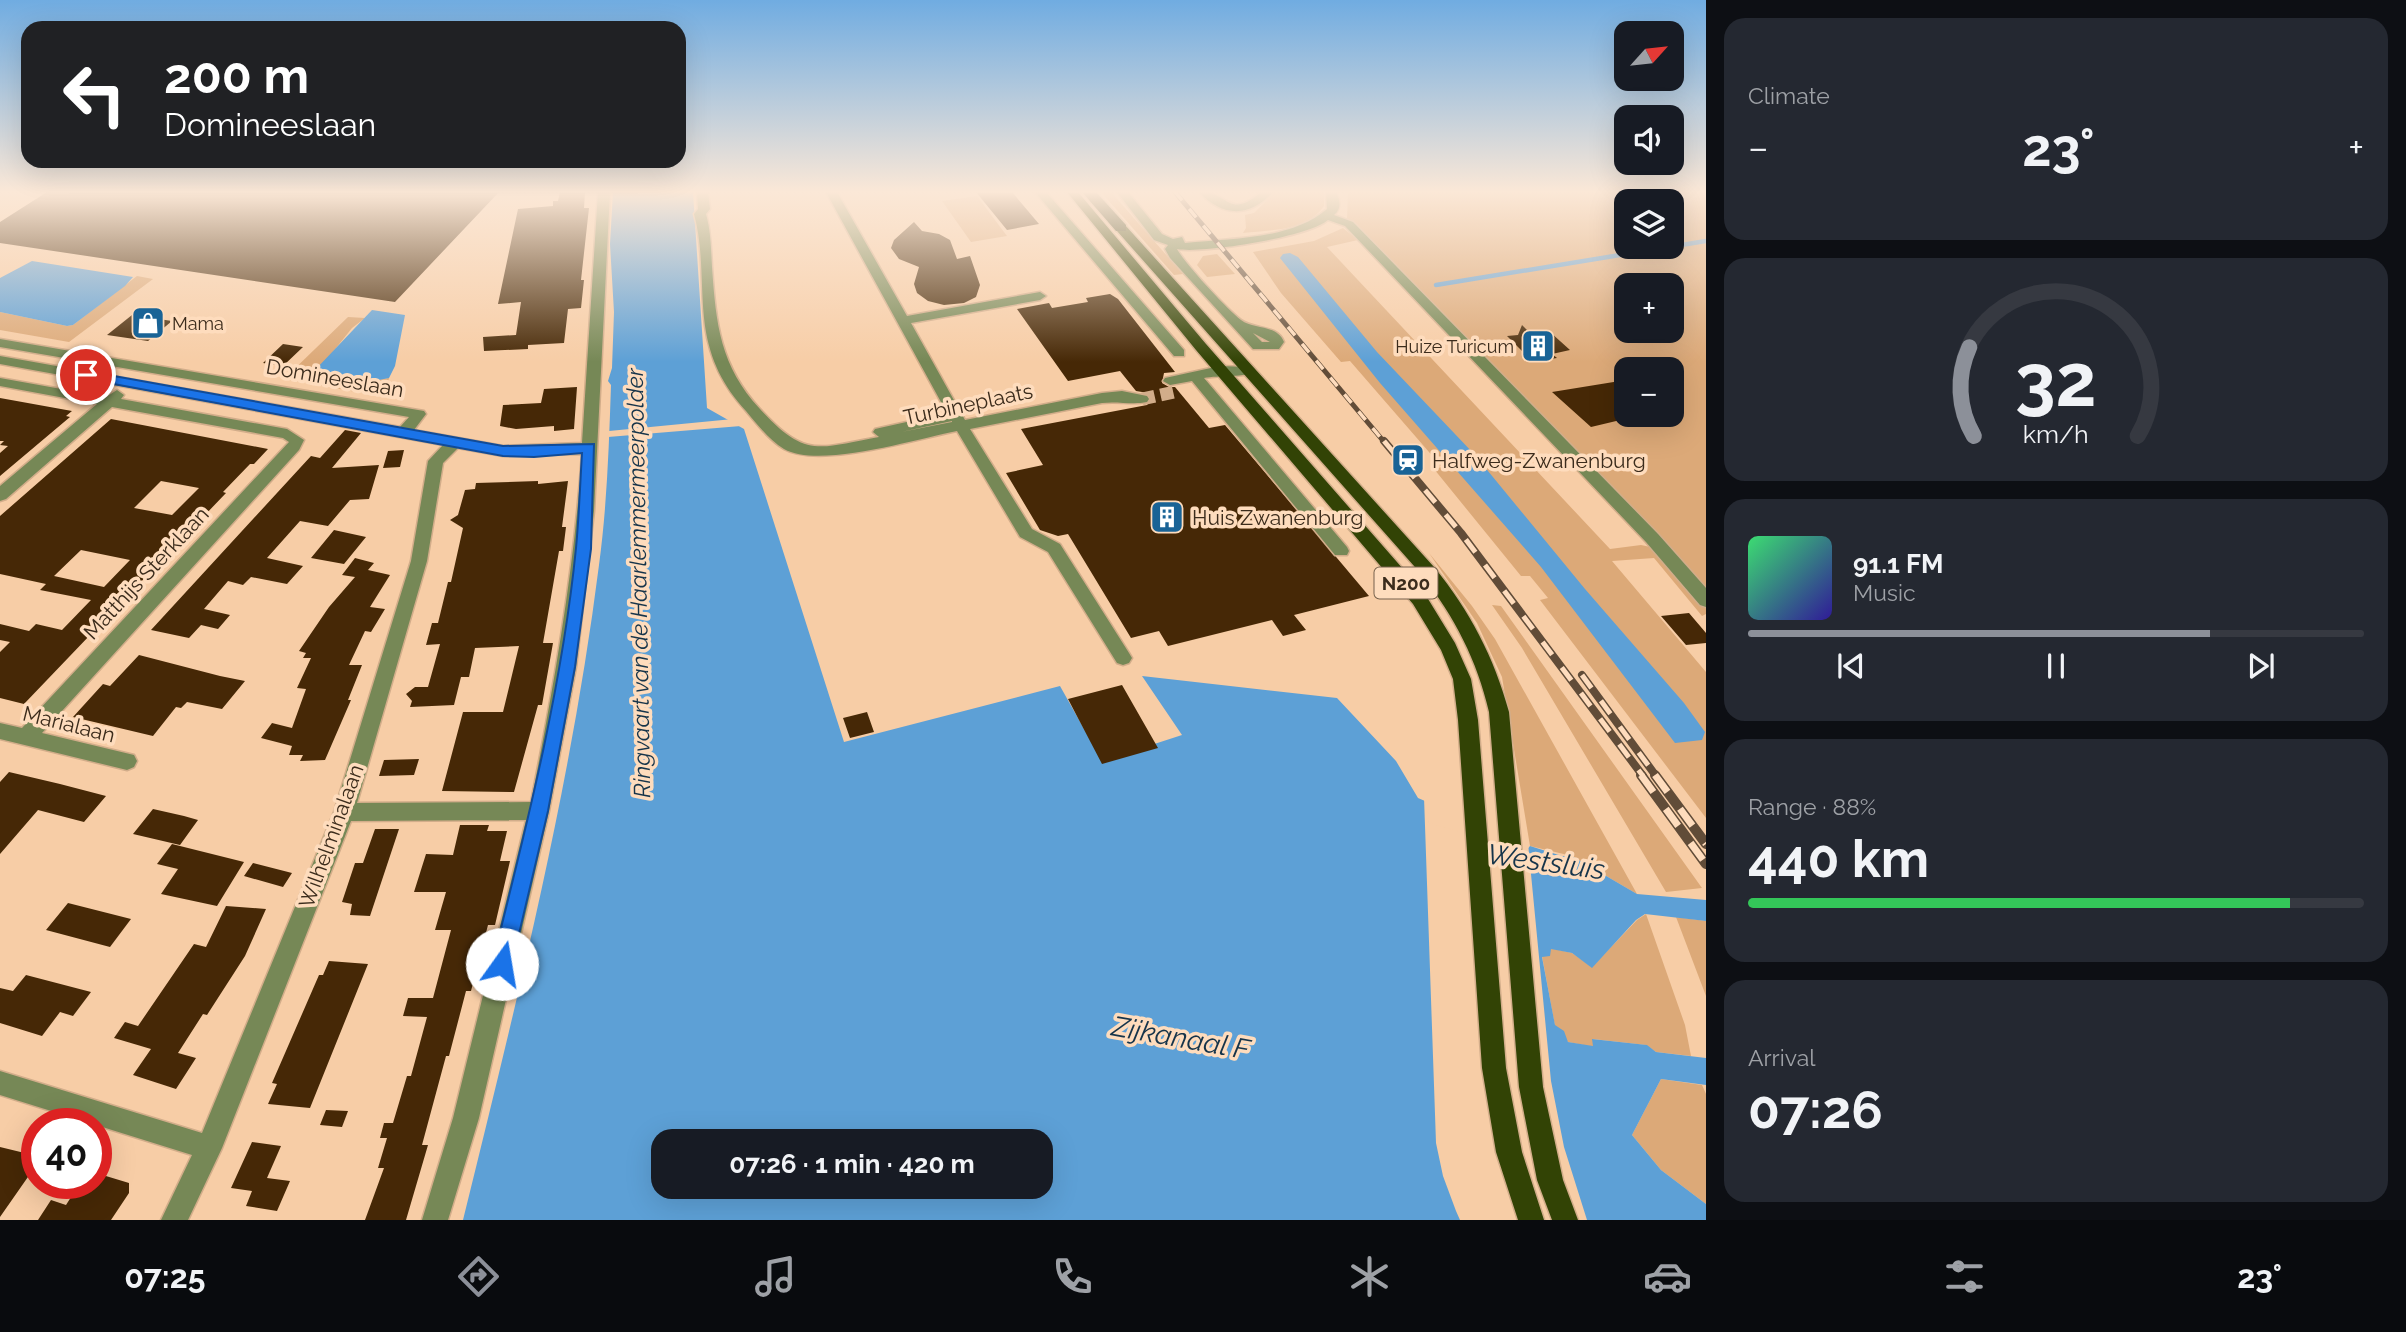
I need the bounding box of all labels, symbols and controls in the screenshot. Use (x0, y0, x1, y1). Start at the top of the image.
north arrow (1614, 21, 1684, 91)
map controls (1614, 21, 1684, 427)
text: 200 m (164, 47, 309, 104)
icon: left (49, 49, 140, 140)
text: Climate (1748, 82, 1830, 109)
button: sound (1614, 105, 1684, 175)
text: Domineeslaan (164, 106, 376, 143)
text: 23° (2022, 117, 2095, 178)
text: − (1748, 125, 1768, 170)
text: + (2348, 125, 2364, 170)
button: layers (1614, 189, 1684, 259)
button: + (1614, 273, 1684, 343)
shop icon: Mama (129, 304, 167, 342)
place label: Mama (172, 313, 224, 334)
building icon: Huize Turicum (1519, 327, 1557, 365)
place label: Huize Turicum (1395, 336, 1514, 357)
text: 32 (2015, 338, 2097, 423)
pin (56, 345, 116, 405)
street label: Domineeslaan (264, 354, 406, 402)
icon: arrive (67, 356, 105, 394)
button: − (1614, 357, 1684, 427)
water label: Ringvaart van de Haarlemmermeerpolder (621, 367, 655, 798)
street label: Turbineplaats (901, 378, 1035, 430)
text: km/h (2023, 418, 2089, 448)
station icon: Halfweg-Zwanenburg (1389, 441, 1427, 479)
place label: Halfweg-Zwanenburg (1432, 448, 1646, 473)
building icon: Huis Zwanenburg (1148, 498, 1186, 536)
street label: Matthijs Sterklaan (78, 502, 214, 644)
place label: Huis Zwanenburg (1192, 505, 1363, 530)
text: 91.1 FM (1853, 549, 1944, 579)
road number: N200 (1374, 568, 1438, 598)
text: Music (1853, 579, 1916, 606)
icon: previous (1832, 647, 1870, 685)
icon: pause (2037, 647, 2075, 685)
icon: next (2242, 647, 2280, 685)
street label: Marialaan (20, 701, 118, 747)
street label: Wilhelminalaan (293, 761, 369, 911)
text: Range · 88% (1748, 793, 1876, 820)
text: 440 km (1748, 828, 1929, 889)
water label: Westsluis (1485, 837, 1607, 887)
position arrow (465, 927, 539, 1001)
water label: Zijkanaal F (1108, 1009, 1254, 1067)
text: Arrival (1748, 1044, 1815, 1071)
text: 07:26 (1748, 1079, 1883, 1140)
speed limit sign: 40 (21, 1108, 112, 1199)
text: 07:26 · 1 min · 420 m (729, 1149, 975, 1179)
icon: directions (454, 1252, 503, 1301)
icon: music (751, 1252, 800, 1301)
icon: phone (1048, 1252, 1097, 1301)
icon: climate (1345, 1252, 1394, 1301)
icon: car (1643, 1252, 1692, 1301)
icon: filters (1940, 1252, 1989, 1301)
text: 07:25 (124, 1258, 205, 1295)
text: 23° (2237, 1258, 2282, 1295)

